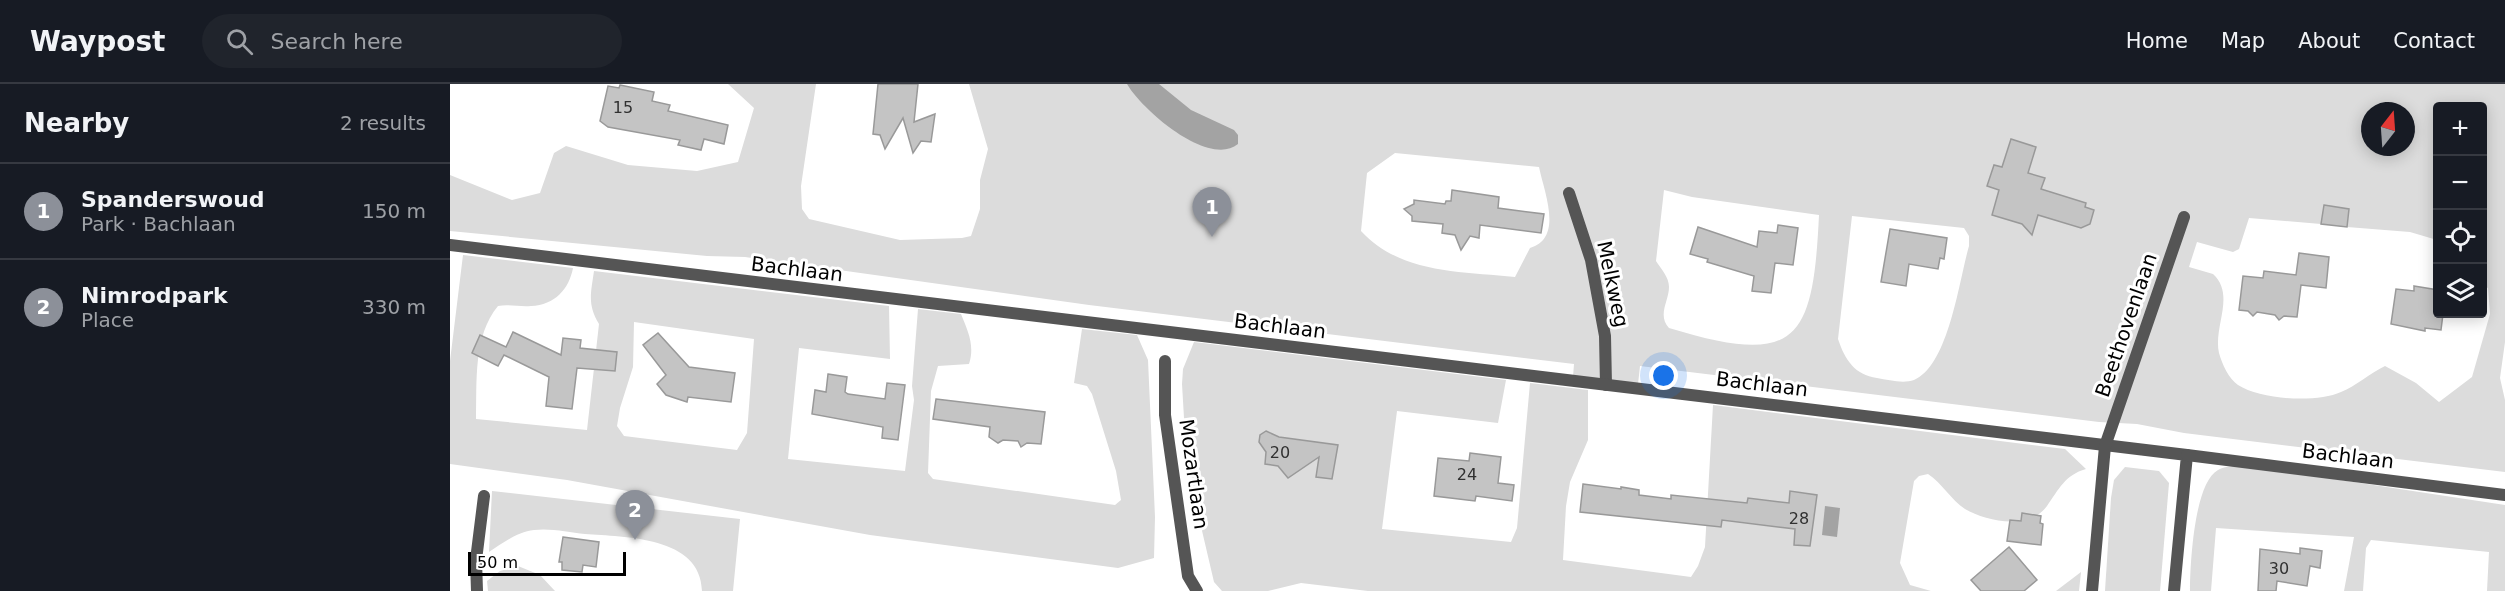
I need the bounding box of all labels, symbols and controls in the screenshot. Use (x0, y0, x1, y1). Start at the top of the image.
search box (202, 14, 622, 68)
text: Waypost (30, 25, 166, 58)
icon: search (223, 25, 256, 58)
text: Search here (271, 29, 403, 54)
text: Home (2126, 29, 2188, 53)
text: Map (2221, 29, 2265, 53)
text: About (2298, 29, 2360, 53)
text: Contact (2393, 29, 2475, 53)
house number: 15 (613, 98, 633, 117)
north arrow (2361, 102, 2415, 156)
map controls (2433, 102, 2487, 318)
button: + (2433, 102, 2487, 156)
text: Nearby (24, 108, 129, 138)
text: 2 results (340, 111, 426, 135)
button: − (2433, 156, 2487, 210)
text: Spanderswoud (81, 187, 265, 212)
pin: 1 (1192, 188, 1232, 237)
text: 1 (37, 199, 50, 223)
text: 150 m (362, 199, 426, 223)
button: locate (2433, 210, 2487, 264)
text: Park · Bachlaan (81, 212, 236, 236)
street label: Melkweg (1592, 238, 1634, 330)
street label: Beethovenlaan (2090, 250, 2162, 400)
street label: Bachlaan (750, 251, 844, 287)
button: layers (2433, 264, 2487, 318)
text: Nimrodpark (81, 283, 228, 308)
text: 2 (37, 295, 50, 319)
text: 330 m (362, 295, 426, 319)
text: Place (81, 308, 134, 332)
street label: Bachlaan (1233, 308, 1327, 344)
your location (1649, 361, 1678, 390)
street label: Bachlaan (1715, 366, 1809, 402)
street label: Mozartlaan (1174, 417, 1214, 531)
street label: Bachlaan (2301, 438, 2395, 474)
house number: 20 (1270, 443, 1290, 462)
house number: 24 (1457, 465, 1477, 484)
pin: 2 (616, 490, 654, 540)
house number: 28 (1789, 509, 1809, 528)
scale bar (468, 549, 626, 576)
text: 50 m (477, 553, 518, 572)
house number: 30 (2269, 559, 2289, 578)

